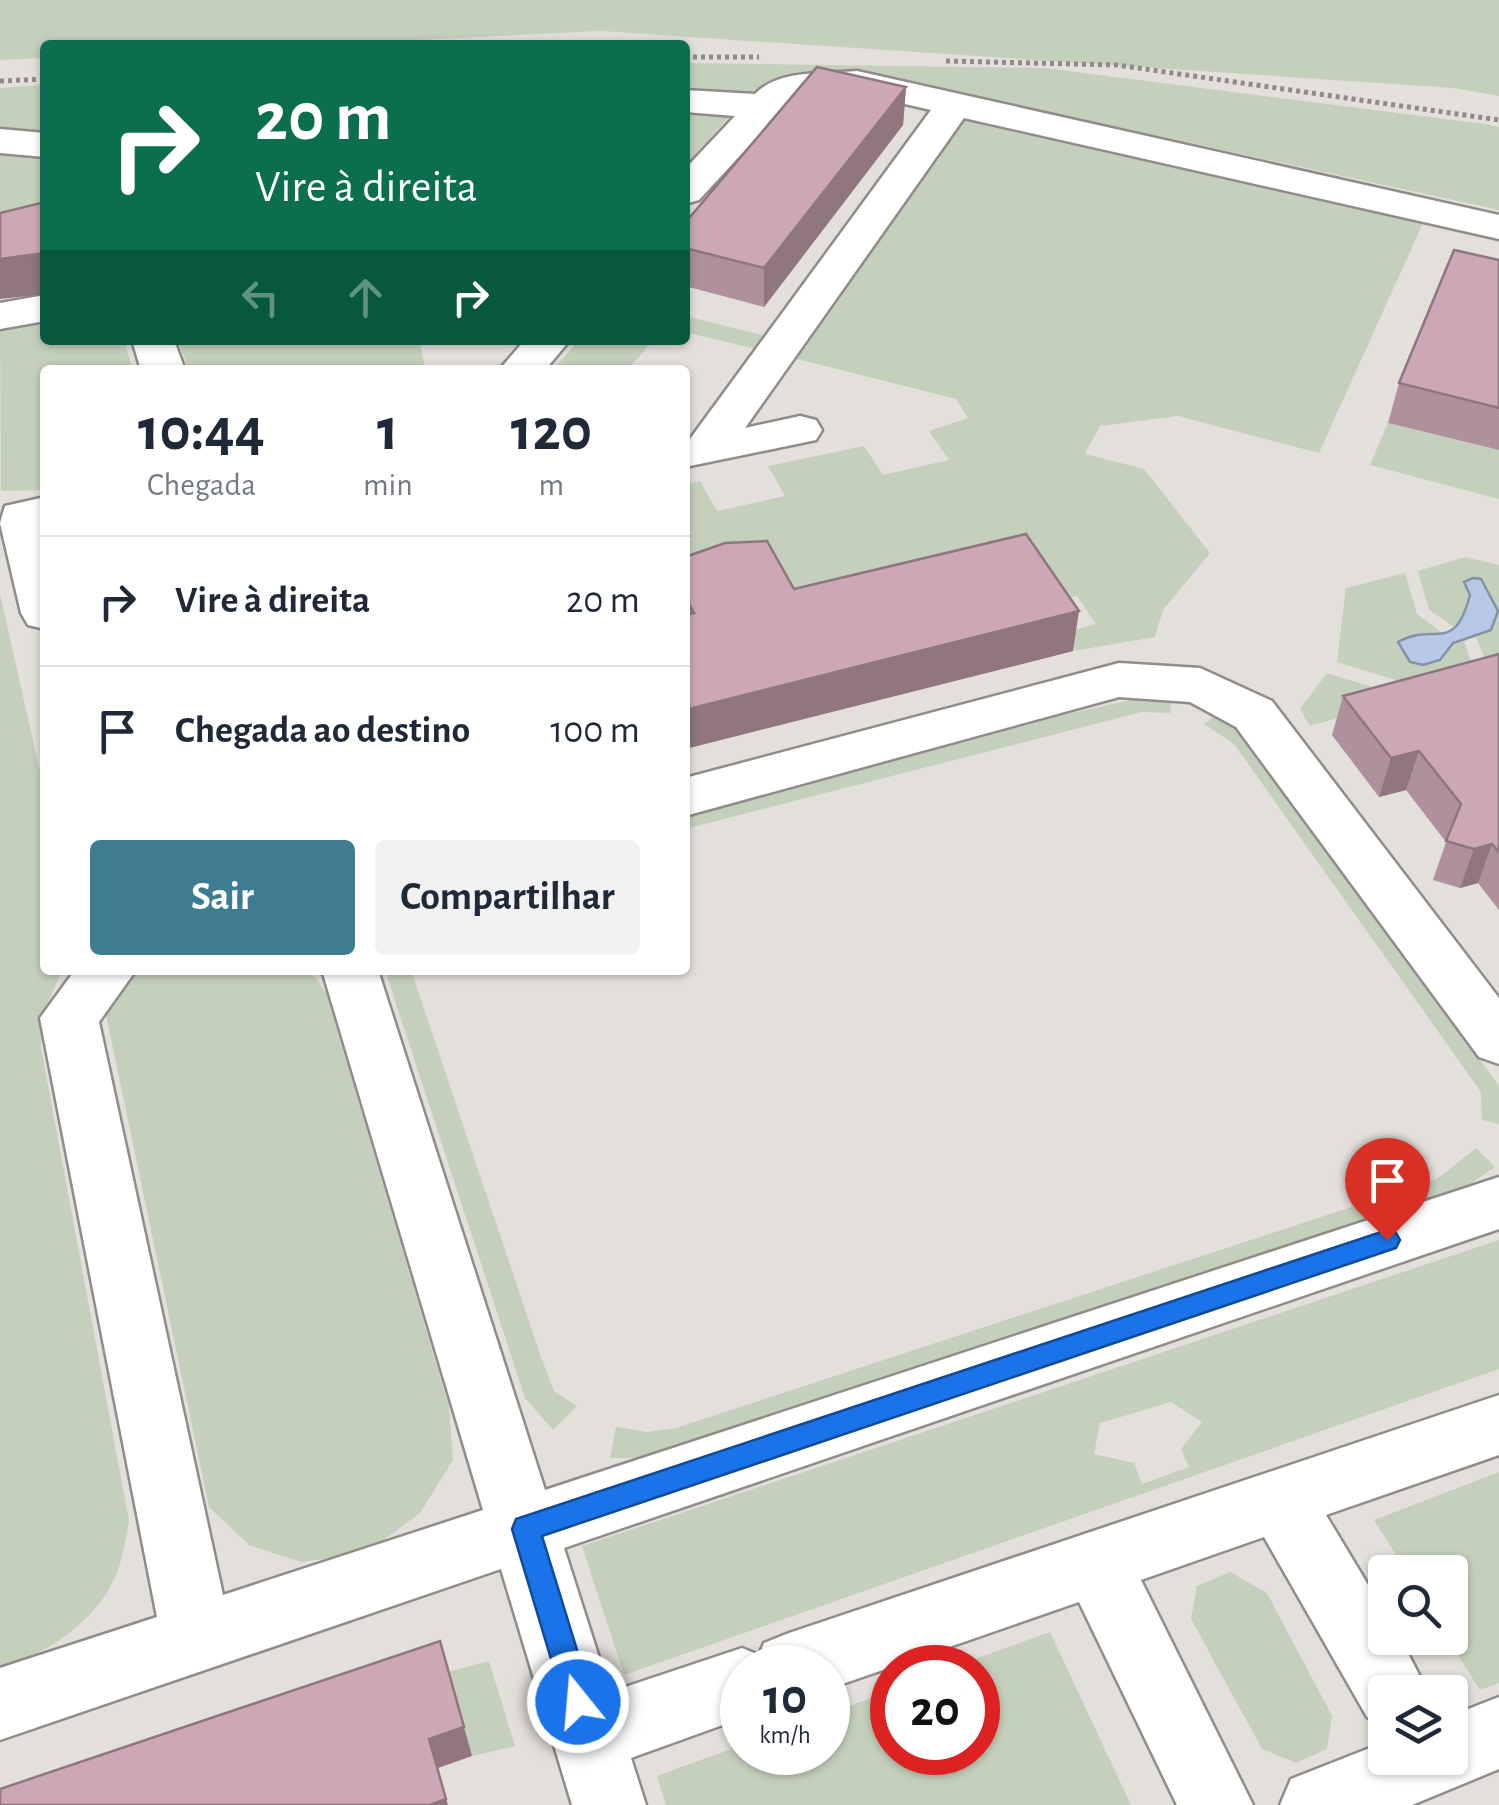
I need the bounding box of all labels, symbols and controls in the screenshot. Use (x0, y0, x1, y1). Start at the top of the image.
icon: right (90, 80, 220, 210)
text: 20 m (255, 83, 392, 153)
text: Vire à direita (255, 165, 478, 210)
icon: left (233, 270, 288, 325)
icon: ahead (338, 270, 393, 325)
icon: right (443, 270, 498, 325)
text: 10:44 (138, 401, 265, 461)
text: 1 (377, 401, 399, 461)
text: 120 (511, 401, 592, 461)
text: Chegada (147, 469, 256, 501)
text: min (363, 469, 413, 501)
text: m (539, 469, 564, 501)
icon: right (90, 574, 145, 629)
text: Vire à direita (175, 582, 370, 620)
text: 20 m (566, 582, 640, 620)
icon: arrive (90, 704, 145, 759)
text: Chegada ao destino (175, 712, 470, 750)
text: 100 m (550, 712, 640, 750)
button: Sair (90, 840, 355, 955)
button: Compartilhar (375, 840, 640, 955)
pin (1345, 1138, 1430, 1241)
icon: arrive (1360, 1153, 1415, 1208)
map controls (1368, 1555, 1468, 1775)
button: search (1368, 1555, 1468, 1655)
speed limit sign: 20 (870, 1645, 1000, 1775)
position arrow (526, 1650, 630, 1754)
text: 10 (763, 1673, 807, 1723)
button: layers (1368, 1675, 1468, 1775)
text: km/h (759, 1723, 811, 1748)

